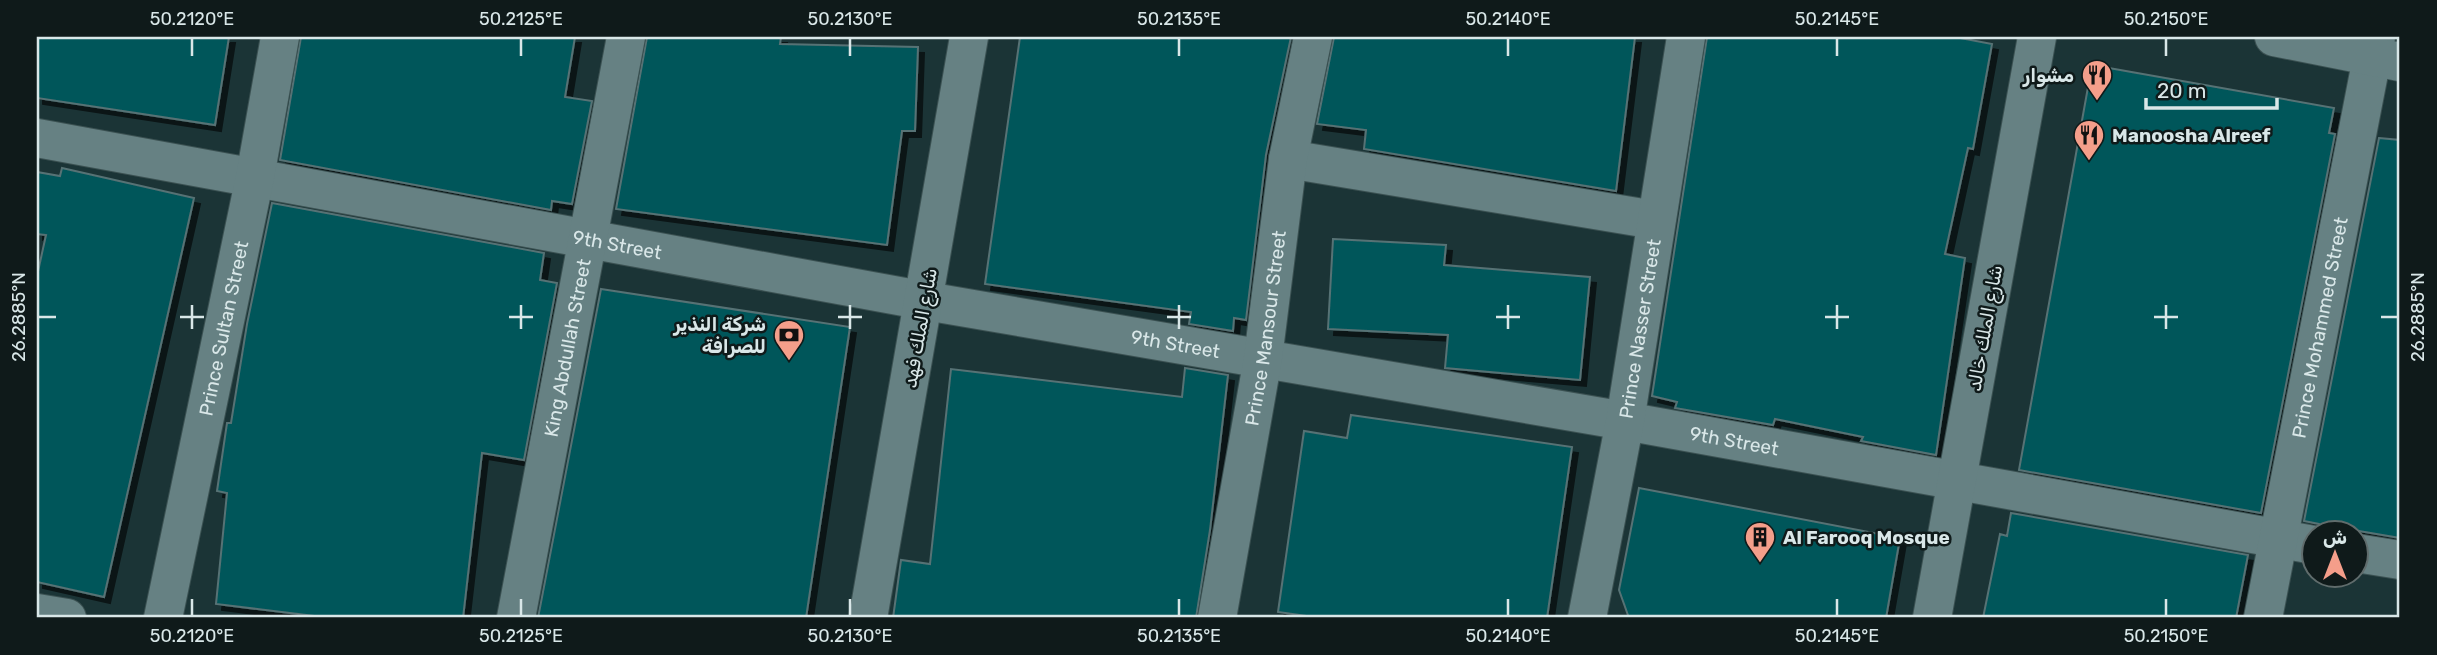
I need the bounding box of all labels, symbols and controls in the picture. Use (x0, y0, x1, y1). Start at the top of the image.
text: 50.2120°E (150, 8, 234, 30)
text: 50.2125°E (479, 8, 563, 30)
text: 50.2130°E (808, 8, 892, 30)
text: 50.2135°E (1137, 8, 1221, 30)
text: 50.2140°E (1465, 8, 1551, 30)
text: 50.2145°E (1795, 8, 1879, 30)
text: 50.2150°E (2124, 8, 2208, 30)
restaurant icon: مشوار (2080, 58, 2114, 102)
place label: مشوار (2022, 64, 2074, 87)
scale bar (2146, 66, 2278, 110)
text: 20 m (2157, 78, 2206, 103)
restaurant icon: Manoosha Alreef (2072, 118, 2106, 162)
place label: Manoosha Alreef (2112, 124, 2271, 147)
street label: Prince Mohammed Street (2287, 214, 2352, 440)
street label: 9th Street (571, 225, 664, 264)
street label: Prince Mansour Street (1240, 229, 1290, 427)
street label: Prince Nasser Street (1614, 237, 1665, 420)
street label: Prince Sultan Street (194, 238, 253, 418)
street label: King Abdullah Street (539, 256, 595, 439)
street label: شارع الملك خالد (1963, 263, 2009, 393)
street label: شارع الملك فهد (898, 266, 944, 390)
text: 26.2885°N (8, 272, 30, 362)
text: 26.2885°N (2407, 272, 2429, 362)
place label: شركة النذير للصرافة (673, 313, 766, 358)
bank icon: شركة النذير للصرافة (772, 318, 806, 362)
street label: 9th Street (1129, 325, 1222, 363)
street label: 9th Street (1688, 421, 1781, 460)
north arrow (2300, 518, 2370, 588)
building icon: Al Farooq Mosque (1743, 520, 1777, 564)
place label: Al Farooq Mosque (1783, 526, 1950, 549)
text: ش (2323, 526, 2347, 549)
text: 50.2120°E (150, 625, 234, 647)
text: 50.2125°E (479, 625, 563, 647)
text: 50.2130°E (808, 625, 892, 647)
text: 50.2135°E (1137, 625, 1221, 647)
text: 50.2140°E (1465, 625, 1551, 647)
text: 50.2145°E (1795, 625, 1879, 647)
text: 50.2150°E (2124, 625, 2208, 647)

